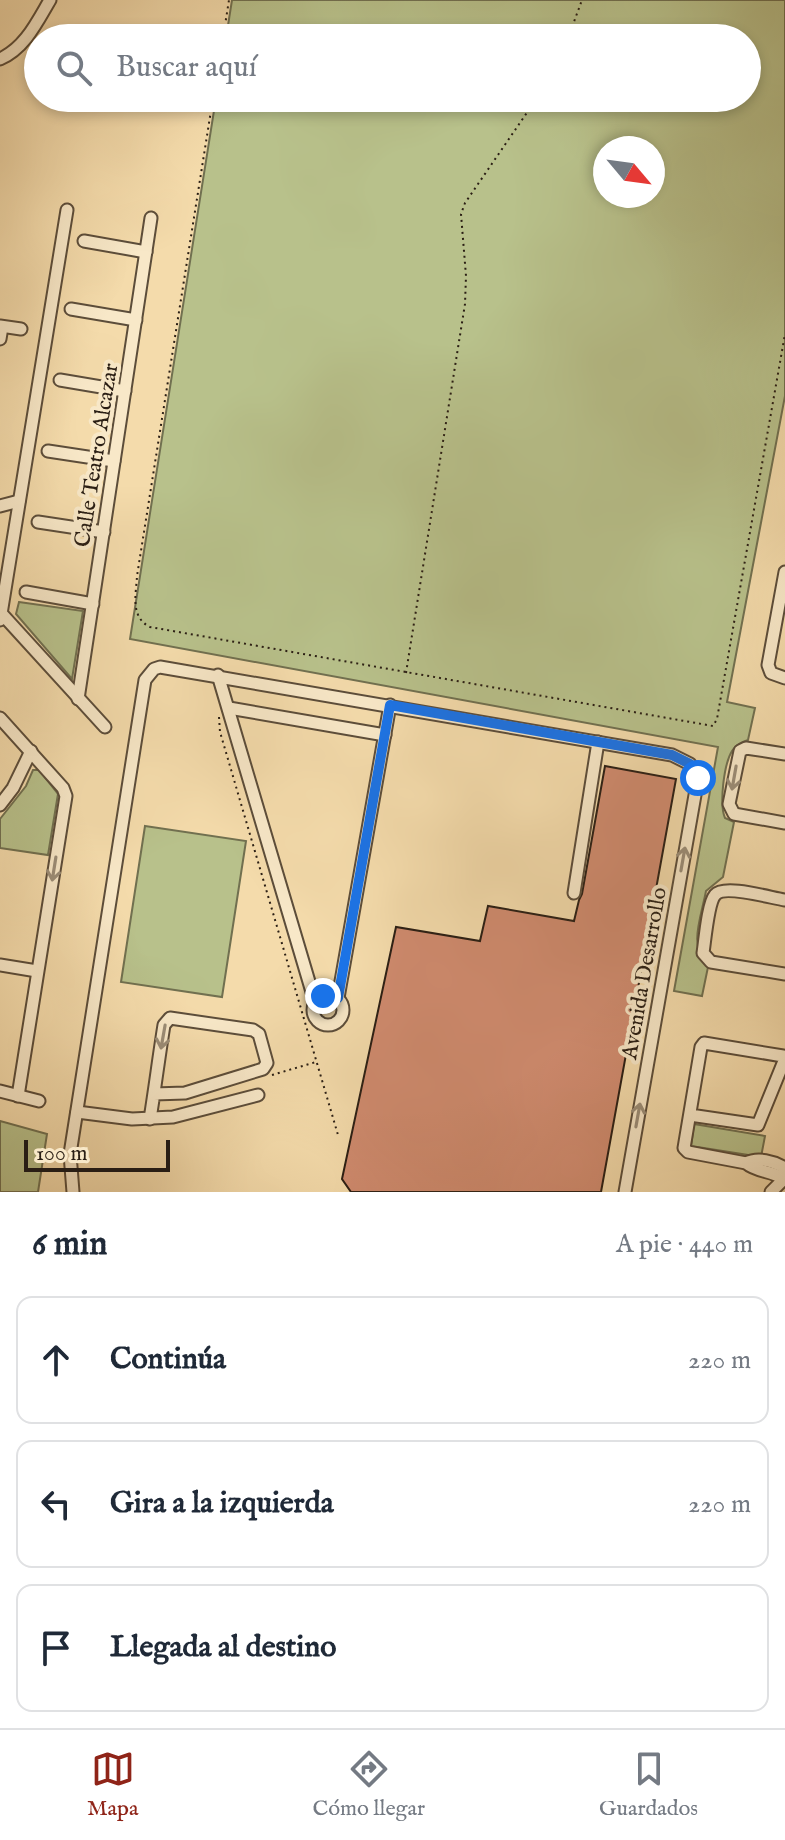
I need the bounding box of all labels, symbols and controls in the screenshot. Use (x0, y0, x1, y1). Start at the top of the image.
search box (24, 24, 761, 112)
icon: search (52, 46, 96, 90)
text: Buscar aquí (116, 49, 257, 87)
north arrow (593, 136, 665, 208)
street label: Calle Teatro Alcazar (69, 361, 125, 549)
route start (680, 760, 716, 796)
one-way arrow (725, 764, 740, 790)
one-way arrow (677, 847, 692, 872)
one-way arrow (46, 856, 61, 882)
street label: Avenida Desarrollo (616, 885, 674, 1063)
route end (305, 978, 341, 1014)
one-way arrow (154, 1023, 169, 1049)
one-way arrow (632, 1103, 647, 1128)
scale bar (24, 1136, 170, 1172)
text: 100 m (36, 1140, 88, 1168)
text: 6 min (32, 1223, 107, 1266)
text: A pie · 440 m (616, 1228, 753, 1261)
icon: ahead (34, 1338, 78, 1382)
text: Continúa (110, 1341, 226, 1379)
text: 220 m (688, 1344, 751, 1377)
icon: left (34, 1482, 78, 1526)
text: Gira a la izquierda (110, 1485, 334, 1523)
text: 220 m (688, 1488, 751, 1521)
icon: arrive (34, 1626, 78, 1670)
text: Llegada al destino (110, 1629, 336, 1667)
tab: Mapa (87, 1747, 139, 1823)
tab: Cómo llegar (312, 1747, 425, 1823)
tab: Guardados (599, 1747, 698, 1823)

